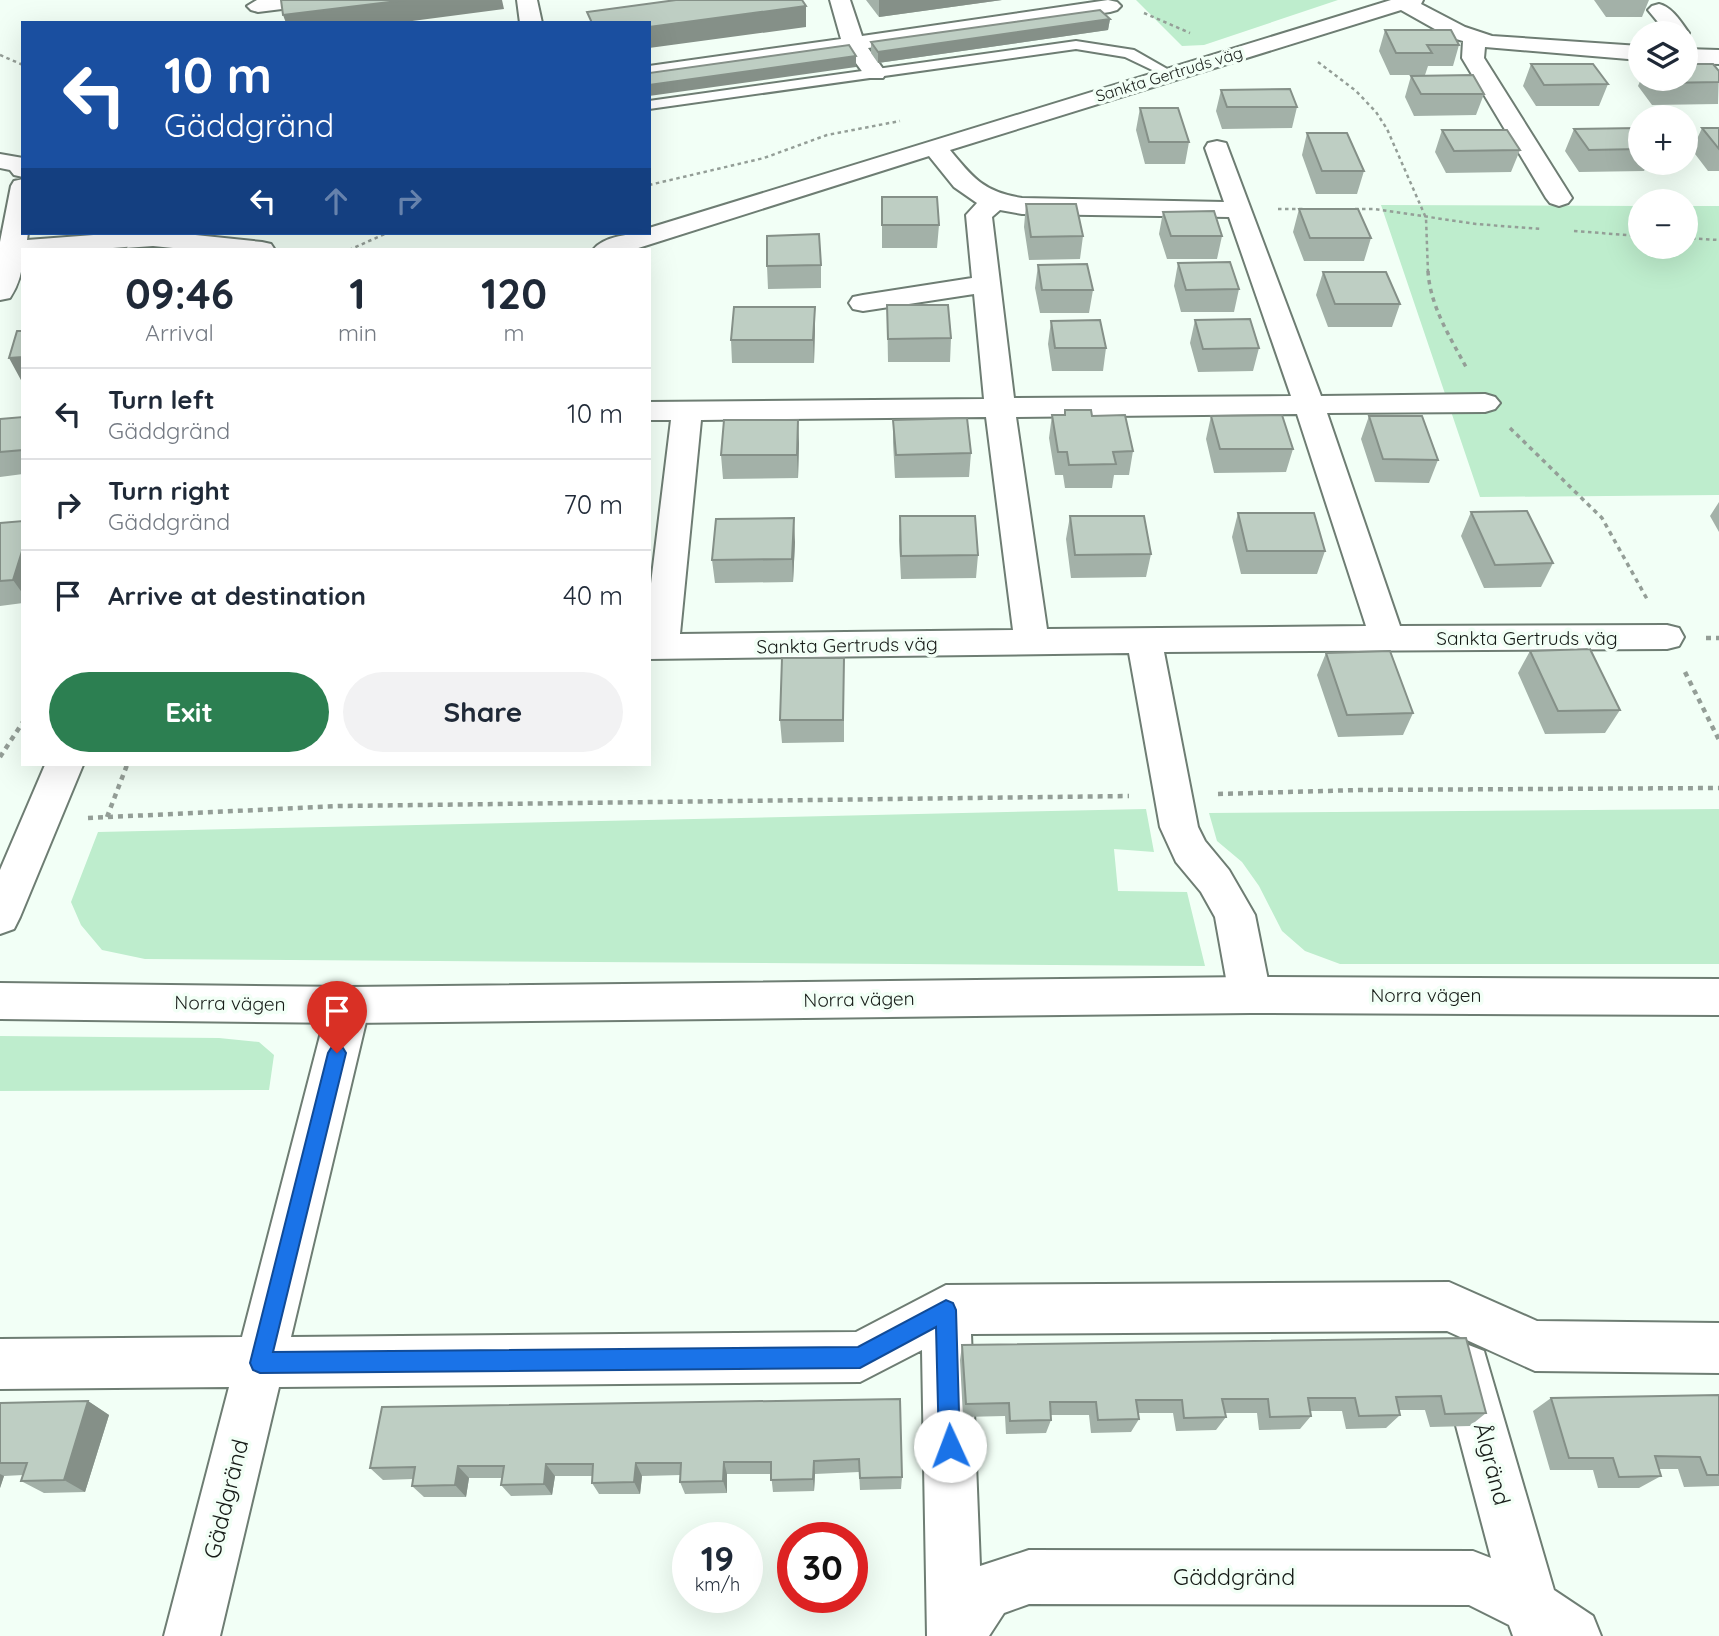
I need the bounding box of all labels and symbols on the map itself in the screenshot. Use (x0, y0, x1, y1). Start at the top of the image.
street label: Sankta Gertruds väg (1093, 42, 1245, 106)
street label: Sankta Gertruds väg (1436, 626, 1618, 650)
street label: Sankta Gertruds väg (756, 631, 938, 659)
pin (307, 981, 367, 1053)
street label: Norra vägen (1370, 983, 1482, 1007)
street label: Norra vägen (803, 986, 915, 1012)
street label: Norra vägen (174, 990, 286, 1016)
position arrow (913, 1409, 987, 1483)
street label: Ålgränd (1468, 1420, 1517, 1508)
street label: Gäddgränd (197, 1436, 254, 1562)
speed limit sign: 30 (777, 1522, 868, 1613)
street label: Gäddgränd (1173, 1562, 1295, 1591)

